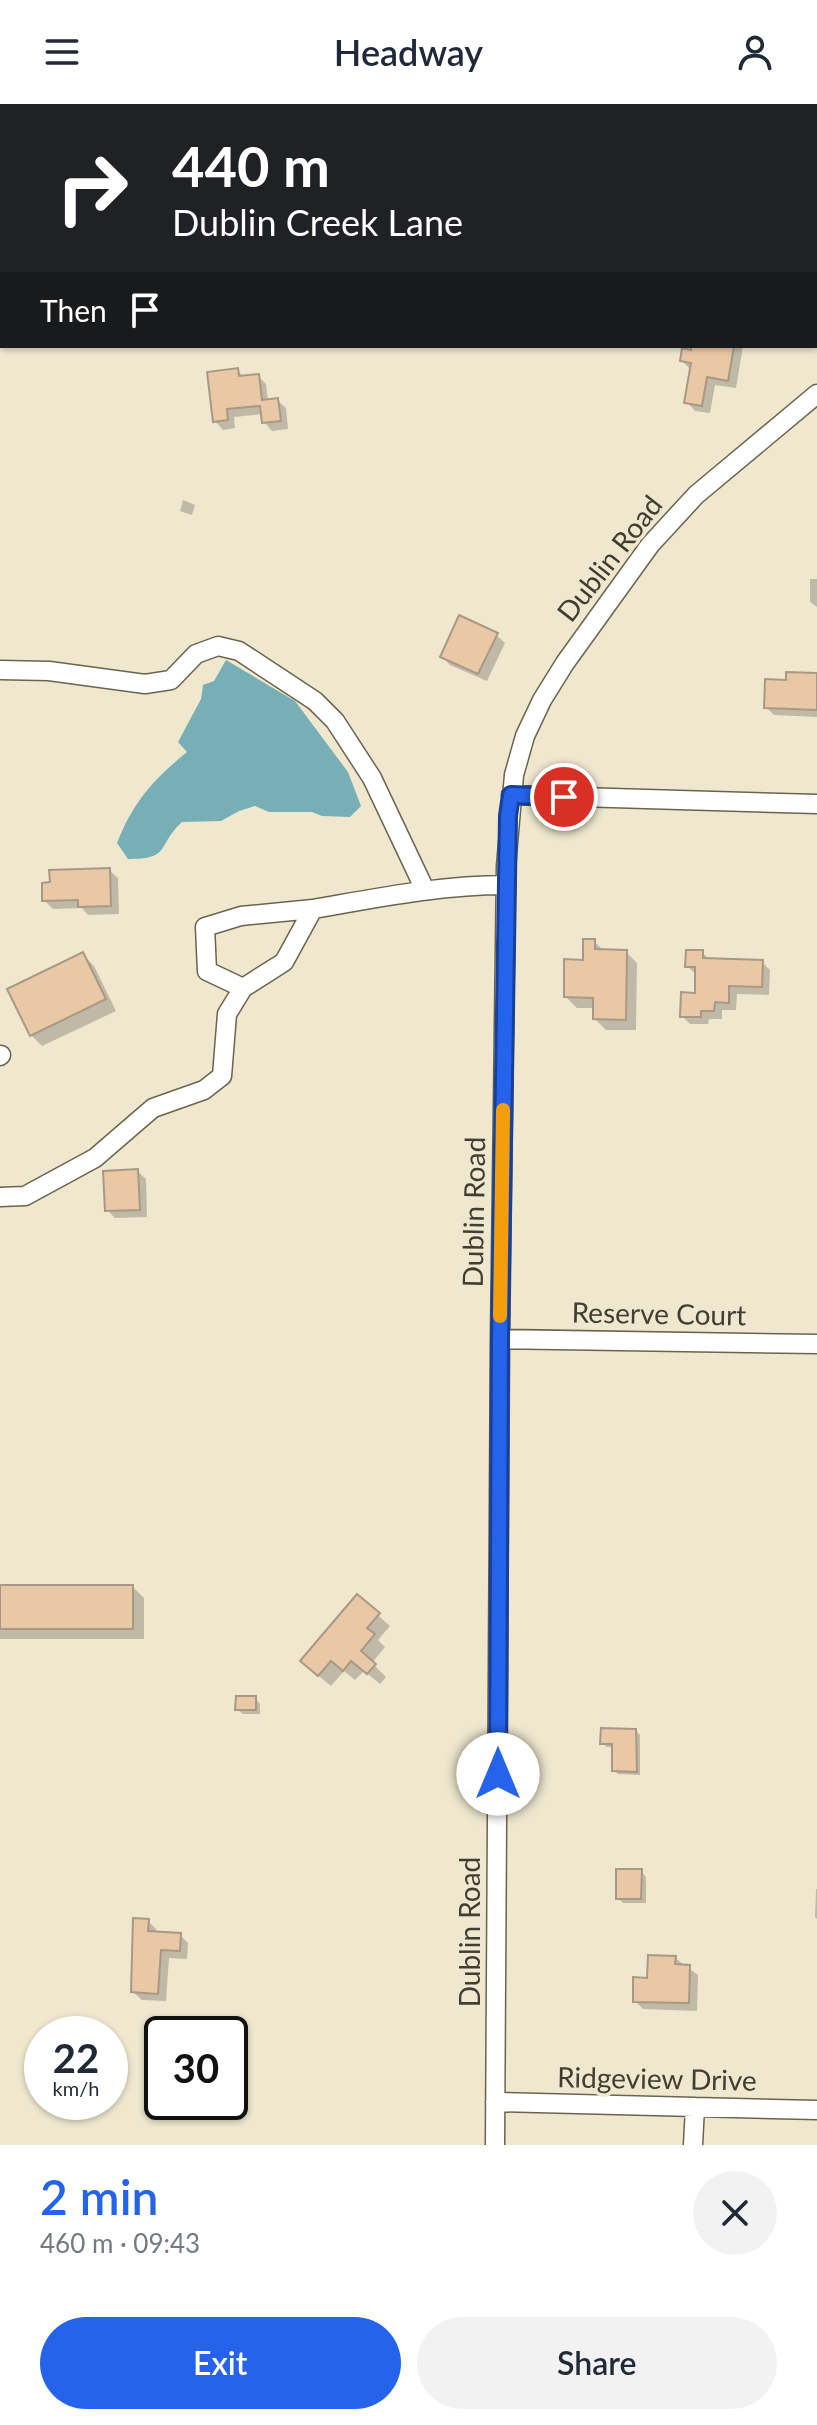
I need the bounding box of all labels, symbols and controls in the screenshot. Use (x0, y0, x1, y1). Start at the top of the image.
icon: menu (40, 30, 84, 74)
text: Headway (334, 30, 483, 74)
icon: person (733, 30, 777, 74)
text: 440 m (172, 132, 330, 199)
icon: right (40, 136, 144, 240)
text: Dublin Creek Lane (172, 200, 463, 244)
icon: arrive (123, 288, 167, 332)
text: Then (40, 292, 107, 328)
street label: Dublin Road (549, 488, 669, 628)
pin (530, 763, 598, 831)
icon: arrive (542, 775, 586, 819)
street label: Dublin Road (455, 1136, 491, 1288)
street label: Reserve Court (571, 1294, 747, 1332)
position arrow (456, 1732, 540, 1816)
street label: Dublin Road (452, 1857, 486, 2007)
speed limit sign: 30 (144, 2016, 248, 2120)
text: 22 (53, 2034, 99, 2082)
street label: Ridgeview Drive (557, 2059, 757, 2097)
text: km/h (53, 2076, 99, 2100)
text: 2 min (40, 2168, 158, 2225)
button: close (693, 2171, 777, 2255)
text: 460 m · 09:43 (40, 2227, 200, 2259)
button: Exit (40, 2317, 401, 2409)
button: Share (417, 2317, 777, 2409)

